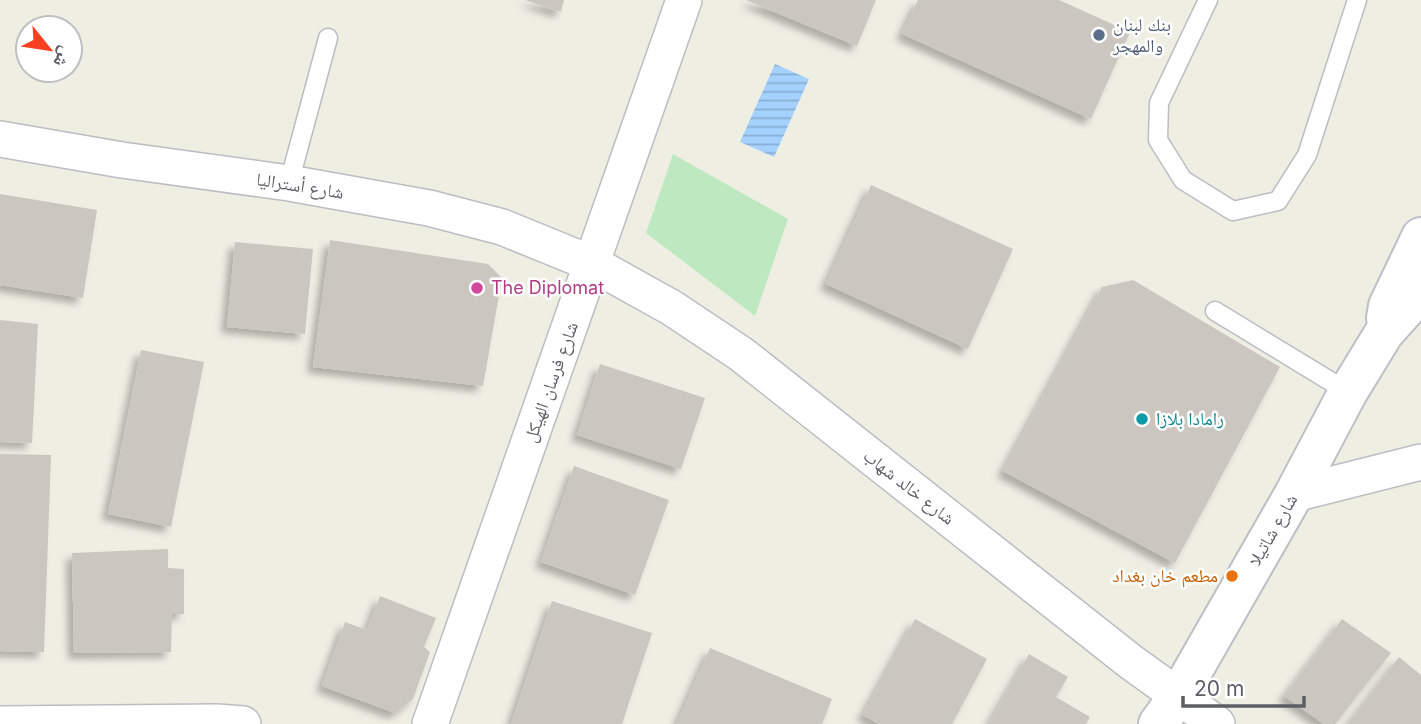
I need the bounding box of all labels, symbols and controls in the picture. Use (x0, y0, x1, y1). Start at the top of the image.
north arrow (14, 14, 84, 84)
place label: بنك لبنان والمهجر (1112, 14, 1171, 56)
marker: بنك لبنان والمهجر (1091, 27, 1107, 43)
text: ش (48, 43, 78, 72)
street label: شارع أستراليا (255, 168, 345, 204)
place label: The Diplomat (491, 277, 604, 298)
marker: The Diplomat (469, 280, 485, 296)
street label: شارع فرسان الهيكل (519, 319, 583, 445)
place label: رامادا بلازا (1156, 408, 1224, 430)
marker: رامادا بلازا (1134, 411, 1150, 427)
street label: شارع خالد شهاب (859, 445, 959, 529)
street label: شارع شاتيلا (1244, 490, 1302, 570)
place label: مطعم خان بغداد (1112, 565, 1218, 588)
marker: مطعم خان بغداد (1224, 568, 1240, 584)
scale bar (1183, 664, 1304, 708)
text: 20 m (1194, 676, 1244, 701)

